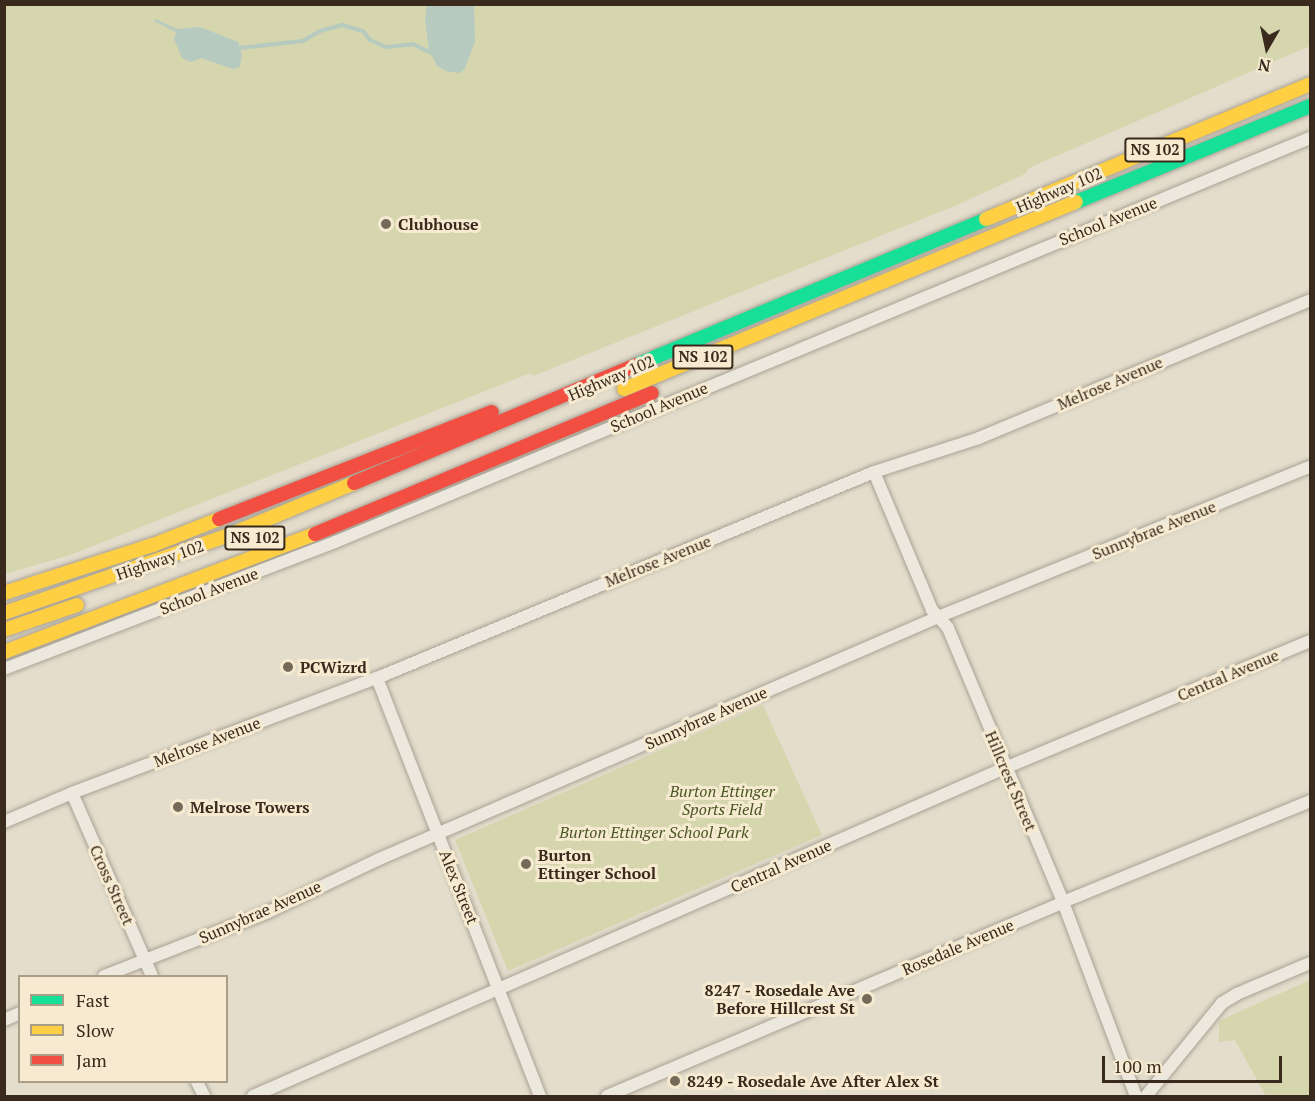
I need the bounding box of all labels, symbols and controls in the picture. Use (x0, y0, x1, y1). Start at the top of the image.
north arrow (1237, 18, 1297, 78)
text: N (1256, 54, 1272, 78)
road number: NS 102 (1124, 138, 1186, 162)
street label: Highway 102 (1013, 163, 1105, 217)
street label: School Avenue (1056, 193, 1160, 249)
place label: Clubhouse (398, 214, 479, 234)
marker: Clubhouse (379, 217, 393, 231)
road number: NS 102 (672, 345, 734, 369)
street label: Highway 102 (565, 351, 657, 405)
street label: Melrose Avenue (1054, 352, 1166, 414)
street label: School Avenue (607, 378, 711, 436)
street label: Sunnybrae Avenue (1089, 496, 1219, 564)
road number: NS 102 (224, 526, 286, 550)
street label: Melrose Avenue (602, 531, 714, 591)
street label: Highway 102 (114, 536, 206, 584)
street label: School Avenue (157, 563, 261, 619)
street label: Central Avenue (1174, 645, 1282, 705)
place label: PCWizrd (300, 657, 367, 677)
marker: PCWizrd (281, 660, 295, 674)
street label: Sunnybrae Avenue (642, 682, 770, 754)
street label: Melrose Avenue (151, 713, 263, 771)
street label: Hillcrest Street (981, 728, 1041, 834)
park label: Burton Ettinger Sports Field (669, 781, 775, 819)
place label: Melrose Towers (190, 797, 310, 817)
marker: Melrose Towers (171, 800, 185, 814)
park label: Burton Ettinger School Park (559, 822, 749, 842)
street label: Central Avenue (727, 835, 835, 897)
street label: Cross Street (86, 842, 138, 928)
place label: Burton Ettinger School (538, 845, 656, 883)
street label: Alex Street (435, 847, 483, 927)
marker: Burton Ettinger School (519, 857, 533, 871)
street label: Sunnybrae Avenue (196, 876, 324, 948)
street label: Rosedale Avenue (899, 915, 1017, 979)
legend (18, 975, 228, 1083)
place label: 8247 - Rosedale Ave Before Hillcrest St (703, 980, 855, 1018)
text: Fast (76, 988, 109, 1012)
marker: 8247 - Rosedale Ave Before Hillcrest St (860, 992, 874, 1006)
text: Slow (76, 1018, 114, 1042)
scale bar (1105, 1044, 1285, 1082)
text: Jam (76, 1048, 107, 1072)
text: 100 m (1113, 1054, 1162, 1078)
place label: 8249 - Rosedale Ave After Alex St (687, 1071, 941, 1091)
marker: 8249 - Rosedale Ave After Alex St (668, 1074, 682, 1088)

